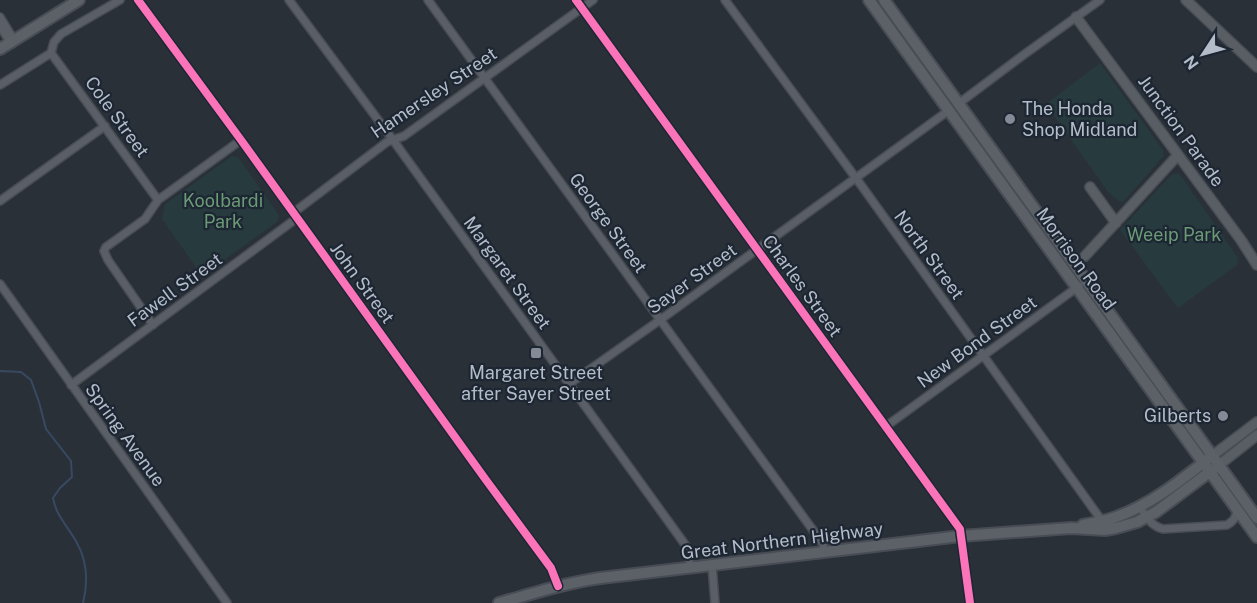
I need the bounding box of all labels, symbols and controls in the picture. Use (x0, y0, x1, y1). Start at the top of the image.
north arrow (1173, 24, 1233, 84)
street label: Hamersley Street (367, 43, 501, 142)
text: N (1180, 52, 1203, 73)
street label: Junction Parade (1134, 71, 1229, 191)
street label: Cole Street (81, 72, 154, 161)
place label: The Honda Shop Midland (1022, 98, 1137, 140)
marker: The Honda Shop Midland (1003, 112, 1017, 126)
street label: George Street (565, 169, 652, 277)
park label: Koolbardi Park (183, 190, 263, 232)
street label: Morrison Road (1032, 204, 1121, 314)
street label: North Street (890, 206, 969, 303)
street label: Margaret Street (460, 212, 555, 333)
park label: Weeip Park (1127, 224, 1221, 245)
street label: Charles Street (758, 231, 846, 341)
street label: John Street (326, 238, 399, 327)
street label: Sayer Street (643, 239, 740, 318)
street label: Fawell Street (123, 248, 226, 331)
street label: New Bond Street (913, 291, 1040, 392)
marker: Margaret Street after Sayer Street (529, 346, 543, 360)
place label: Margaret Street after Sayer Street (461, 362, 611, 404)
street label: Spring Avenue (81, 379, 170, 490)
place label: Gilberts (1144, 405, 1211, 426)
marker: Gilberts (1216, 409, 1230, 423)
street label: Great Northern Highway (680, 518, 885, 563)

